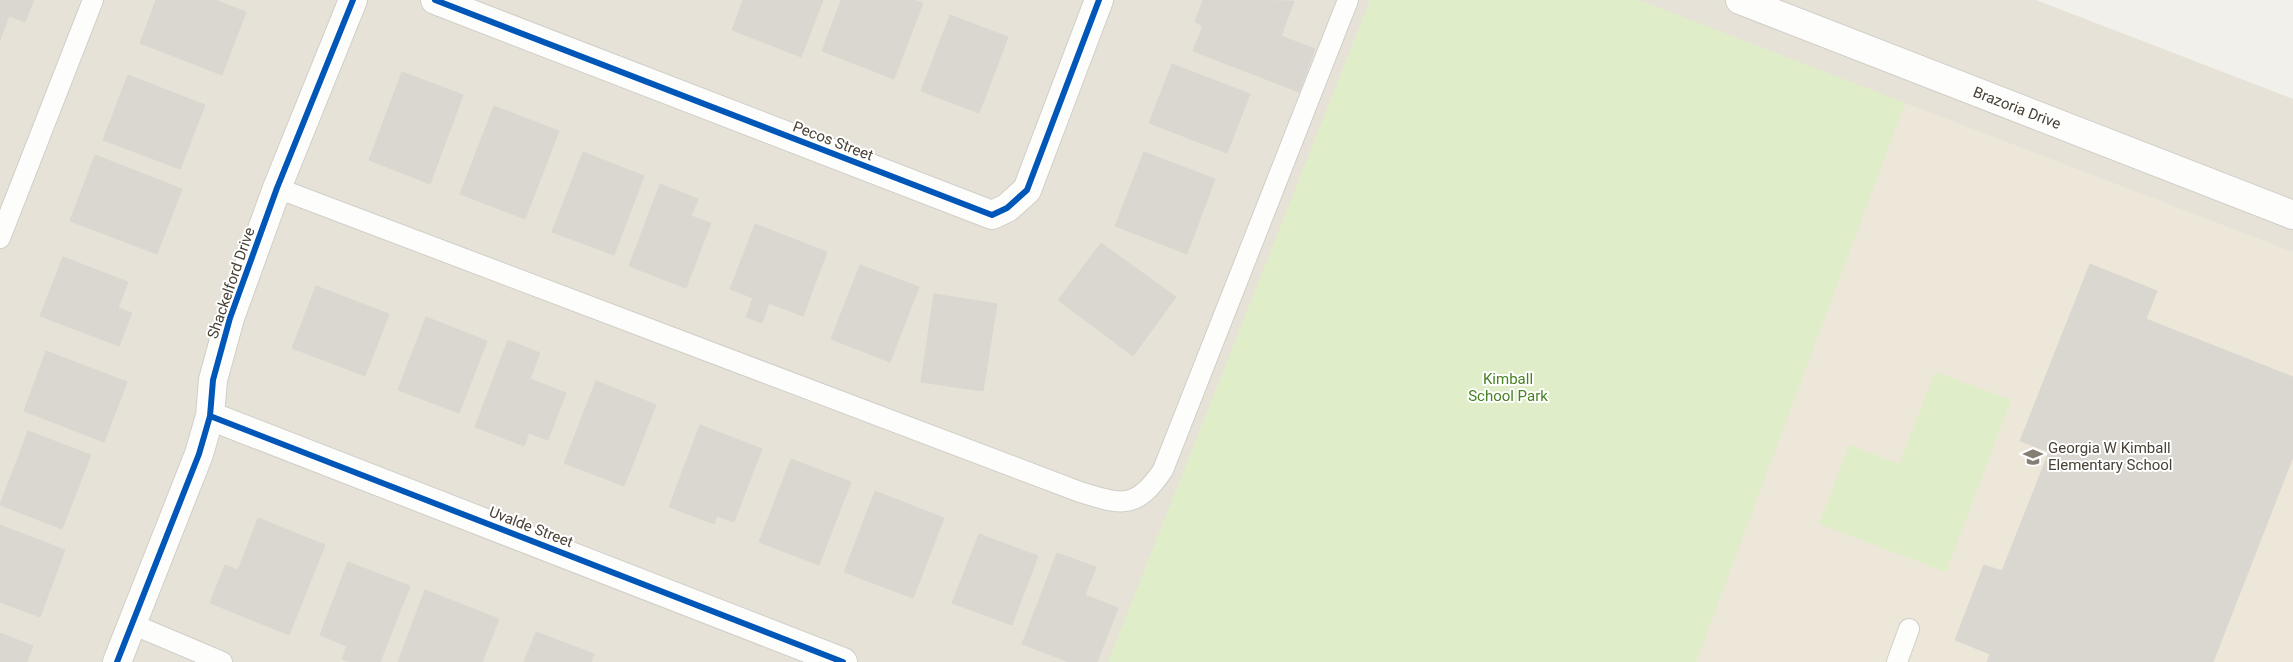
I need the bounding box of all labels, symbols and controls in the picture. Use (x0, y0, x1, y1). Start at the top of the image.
street label: Brazoria Drive (1971, 83, 2063, 133)
street label: Pecos Street (790, 117, 876, 165)
street label: Shackelford Drive (203, 225, 259, 341)
park label: Kimball School Park (1468, 370, 1548, 405)
place label: Georgia W Kimball Elementary School (2048, 439, 2172, 474)
school or university icon: Georgia W Kimball Elementary School (2022, 446, 2044, 468)
street label: Uvalde Street (487, 503, 576, 551)

